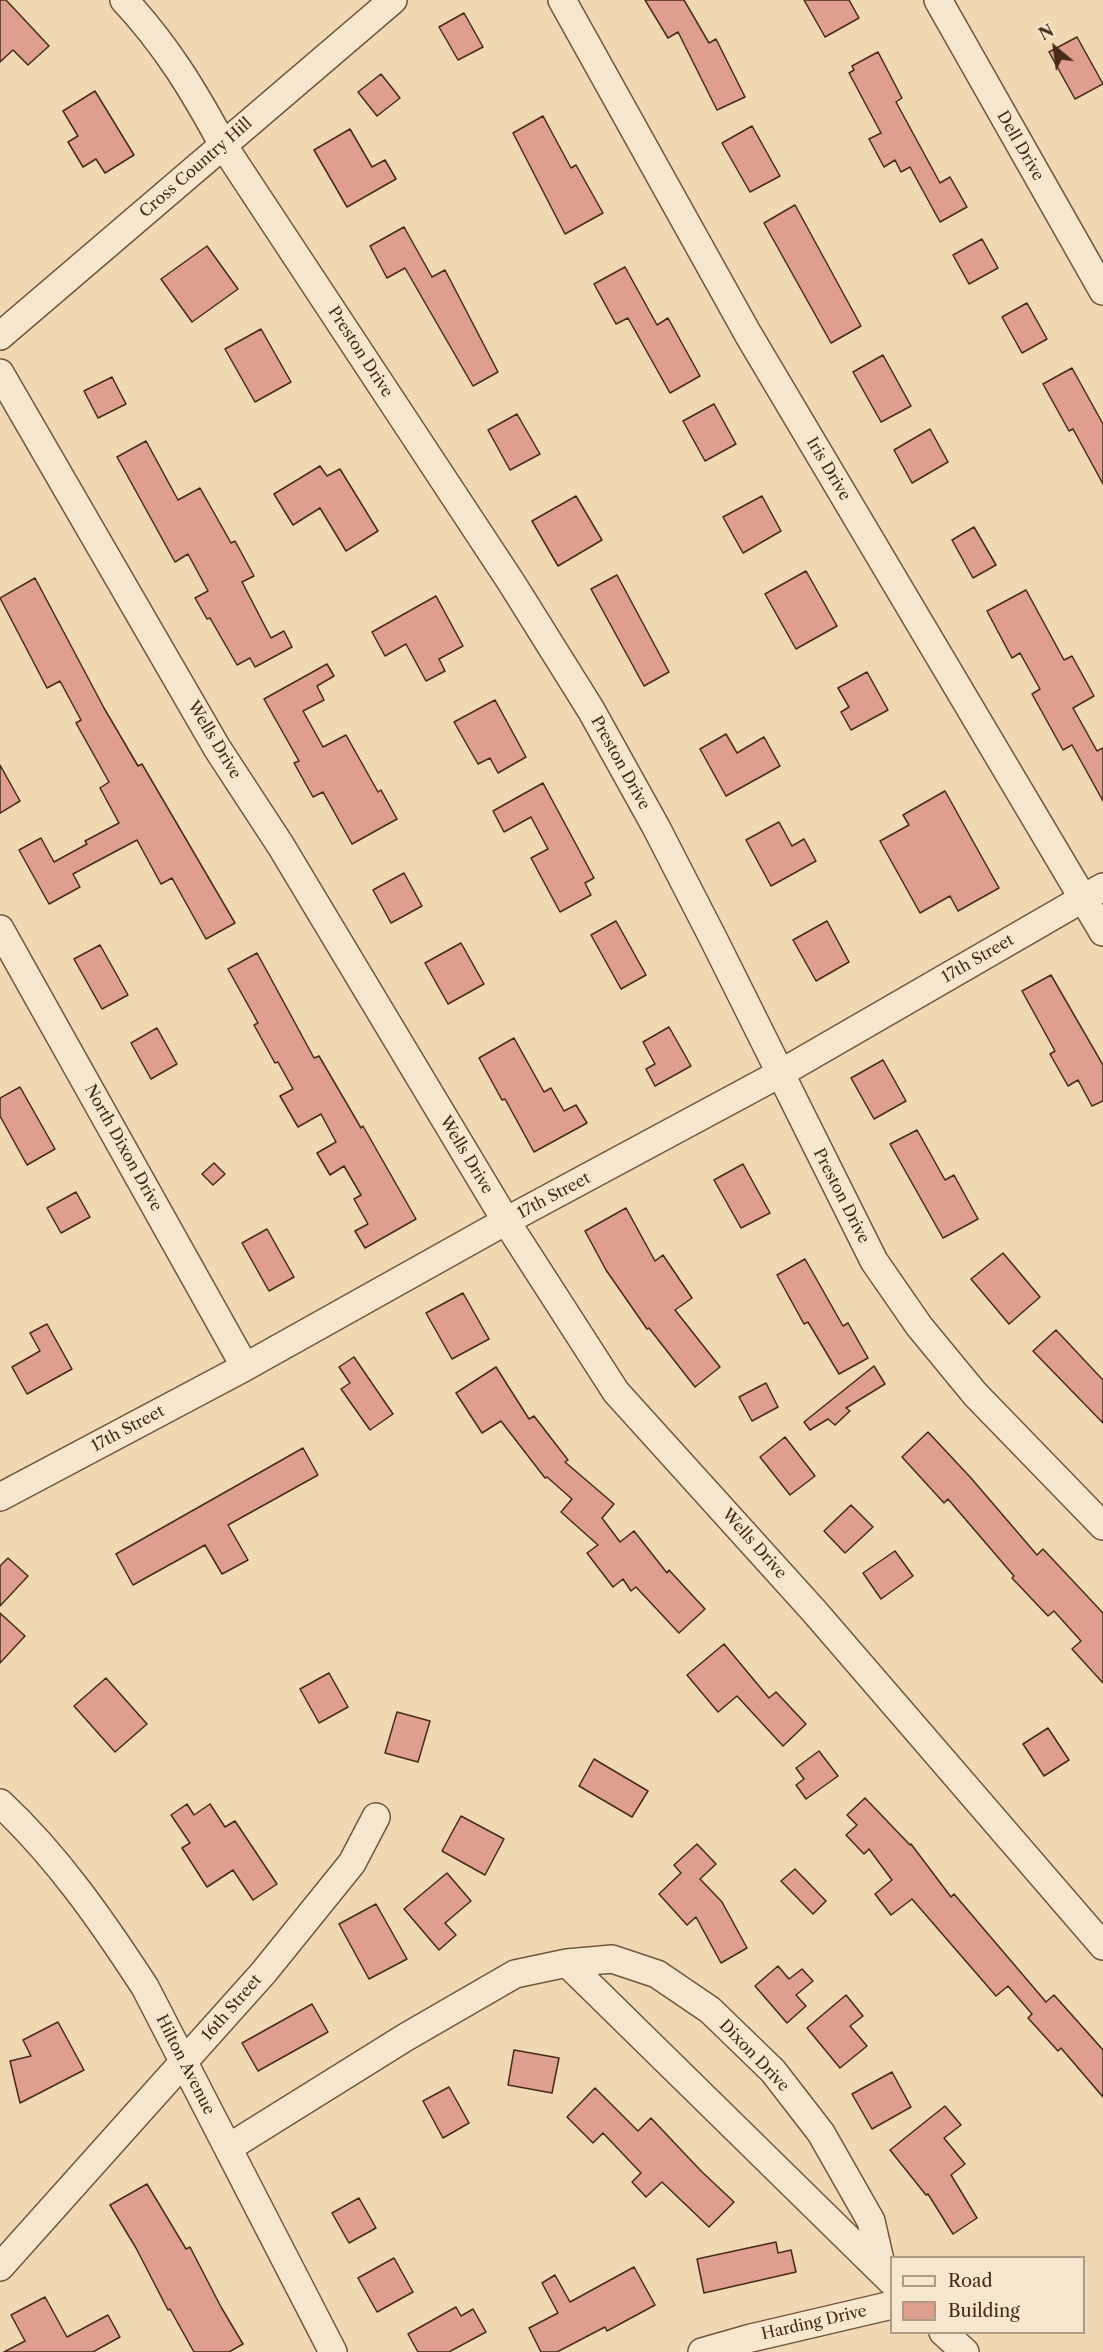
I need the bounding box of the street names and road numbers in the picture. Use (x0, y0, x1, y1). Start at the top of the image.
street label: Dell Drive (992, 108, 1048, 184)
street label: Cross Country Hill (136, 114, 256, 222)
street label: Preston Drive (324, 303, 396, 401)
street label: Iris Drive (802, 434, 854, 504)
street label: Wells Drive (183, 698, 245, 782)
street label: Preston Drive (586, 713, 654, 813)
street label: 17th Street (939, 931, 1017, 987)
street label: North Dixon Drive (80, 1081, 166, 1215)
street label: Wells Drive (435, 1113, 497, 1197)
street label: Preston Drive (809, 1145, 873, 1247)
street label: 17th Street (514, 1169, 594, 1223)
street label: 17th Street (88, 1402, 168, 1456)
street label: Wells Drive (718, 1505, 790, 1583)
street label: 16th Street (198, 1971, 266, 2045)
street label: Hilton Avenue (151, 2012, 219, 2118)
street label: Dixon Drive (715, 2016, 793, 2096)
street label: Harding Drive (759, 2302, 869, 2344)

